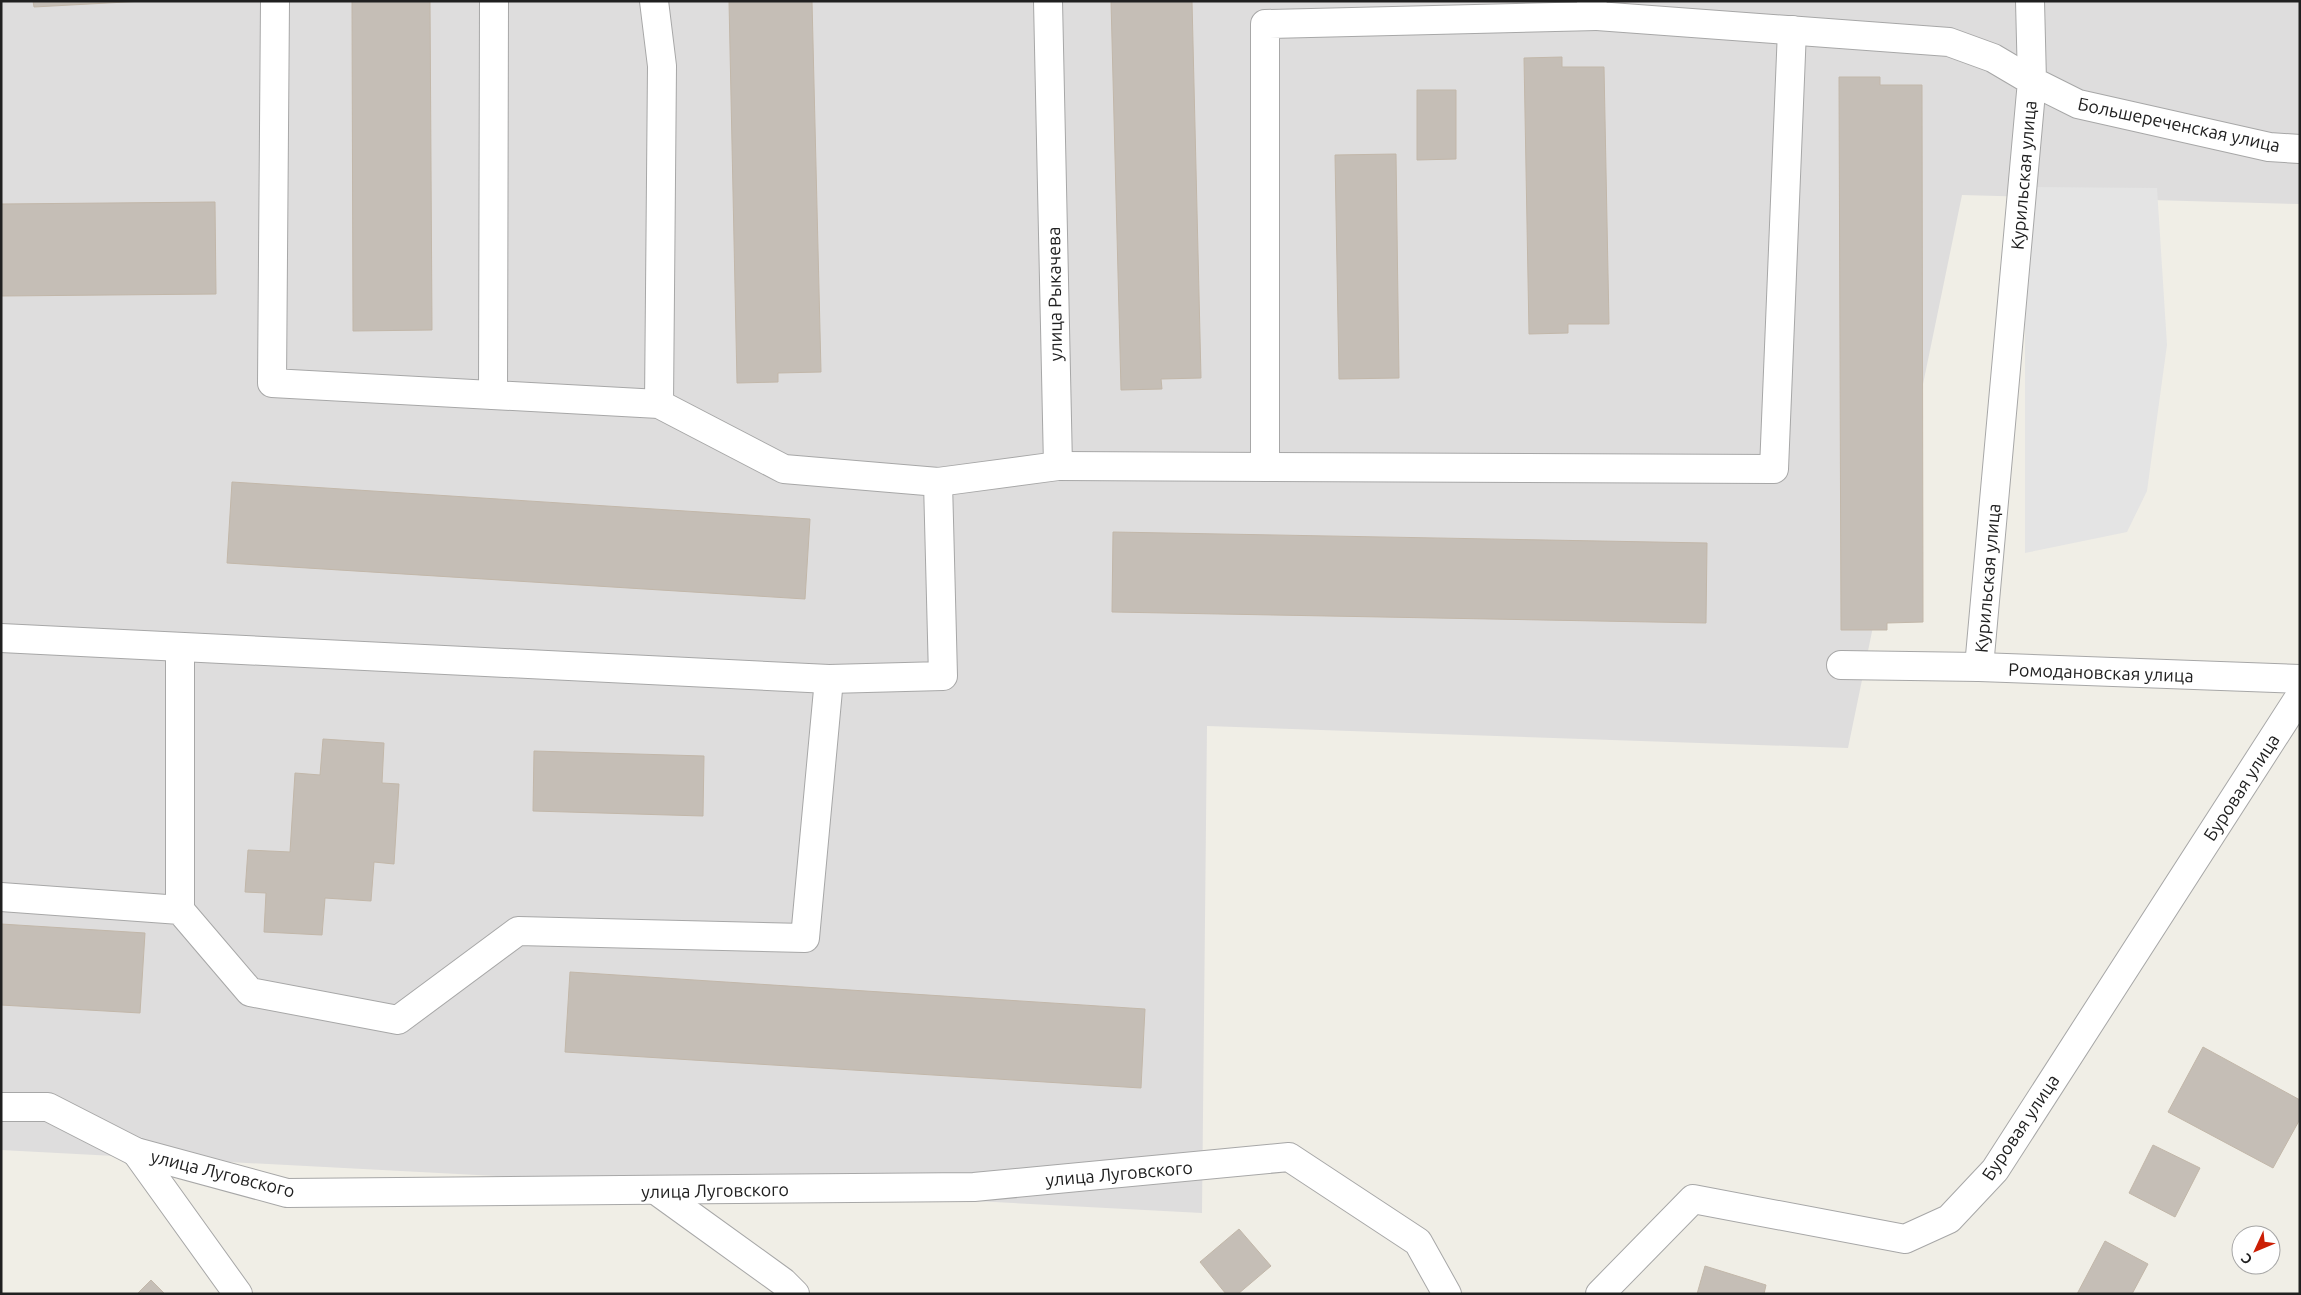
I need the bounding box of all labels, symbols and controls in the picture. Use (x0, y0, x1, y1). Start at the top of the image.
street label: Большереченская улица (2076, 93, 2282, 155)
street label: Курильская улица (2007, 99, 2039, 251)
street label: улица Рыкачева (1043, 227, 1065, 361)
street label: Курильская улица (1971, 502, 2003, 654)
street label: Ромодановская улица (2008, 659, 2194, 685)
street label: Буровая улица (2199, 730, 2283, 844)
street label: Буровая улица (1977, 1070, 2063, 1184)
street label: улица Луговского (149, 1145, 297, 1201)
street label: улица Луговского (1044, 1157, 1194, 1189)
street label: улица Луговского (641, 1179, 789, 1201)
north arrow (2231, 1225, 2281, 1275)
text: С (2238, 1250, 2256, 1268)

